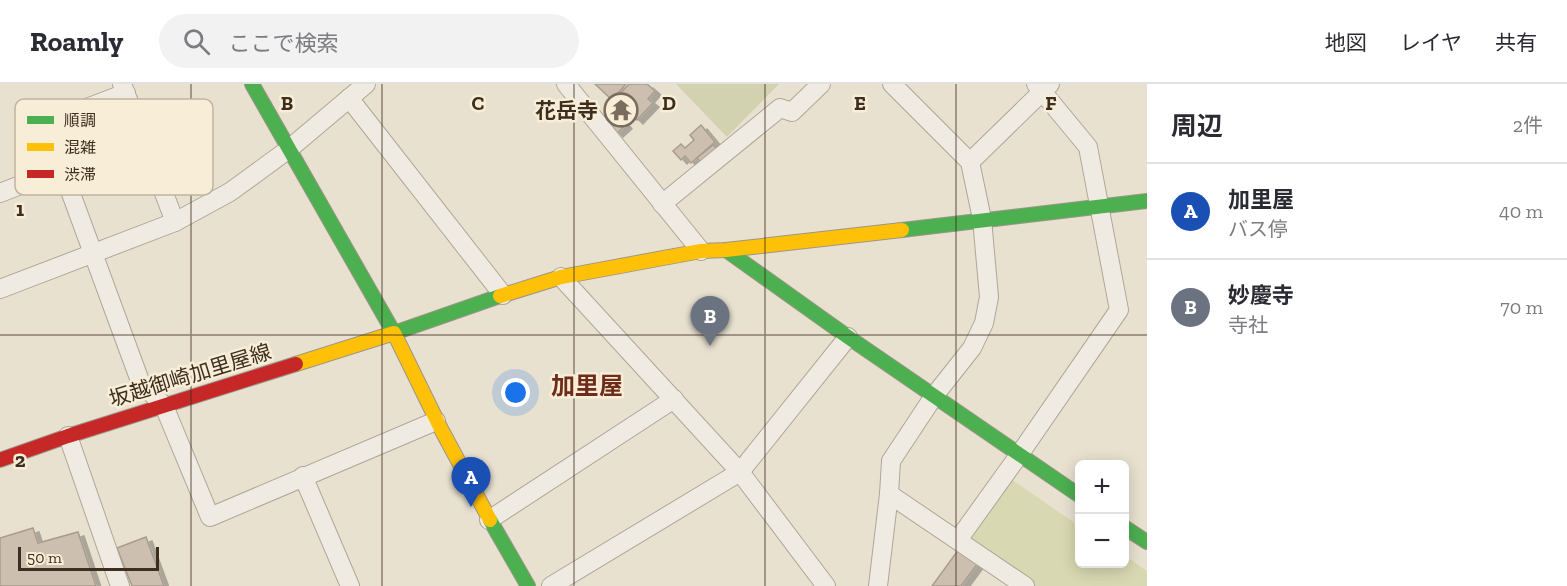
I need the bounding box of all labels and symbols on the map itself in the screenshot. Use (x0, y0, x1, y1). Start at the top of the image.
text: B (281, 91, 293, 115)
text: C (472, 91, 485, 115)
text: D (662, 91, 676, 115)
text: E (854, 91, 866, 115)
text: F (1045, 91, 1057, 115)
temple icon: 花岳寺 (603, 92, 639, 128)
place label: 花岳寺 (535, 98, 598, 123)
legend (15, 99, 213, 195)
text: 順調 (64, 111, 96, 130)
text: 混雑 (64, 138, 96, 157)
text: 渋滞 (64, 165, 96, 184)
text: 1 (16, 197, 24, 221)
pin: B (690, 296, 730, 346)
street label: 坂越御崎加里屋線 (106, 338, 274, 412)
district label: 加里屋 (551, 371, 623, 400)
your location (501, 378, 530, 407)
text: 2 (15, 448, 26, 472)
pin: A (452, 458, 490, 507)
scale bar (18, 544, 159, 572)

